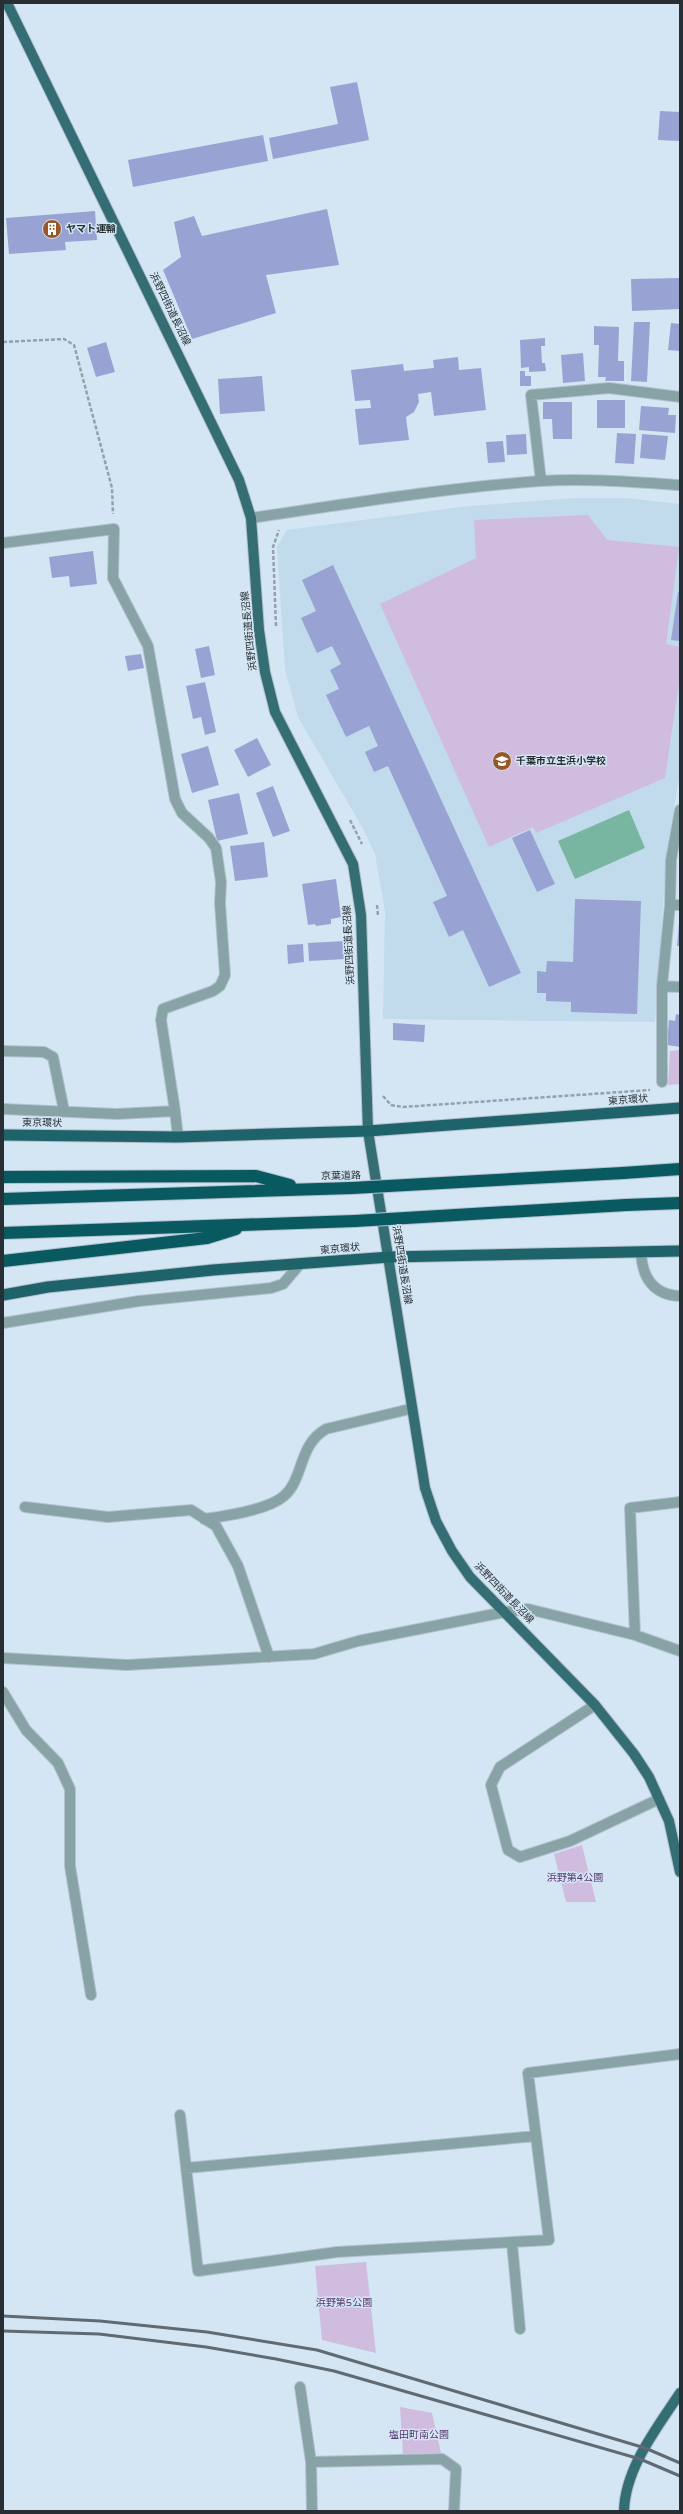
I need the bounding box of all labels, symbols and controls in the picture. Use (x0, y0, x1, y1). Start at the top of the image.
building icon: ヤマト運輸 (41, 218, 63, 240)
place label: ヤマト運輸 (66, 223, 116, 235)
street label: 浜野四街道長沼線 (147, 270, 193, 348)
street label: 浜野四街道長沼線 (239, 591, 259, 671)
school or university icon: 千葉市立生浜小学校 (491, 750, 513, 772)
place label: 千葉市立生浜小学校 (516, 755, 606, 767)
street label: 浜野四街道長沼線 (341, 905, 357, 985)
street label: 東京環状 (608, 1093, 648, 1107)
street label: 東京環状 (22, 1117, 62, 1129)
street label: 京葉道路 (321, 1170, 361, 1182)
street label: 浜野四街道長沼線 (390, 1225, 414, 1305)
street label: 東京環状 (320, 1241, 360, 1257)
street label: 浜野四街道長沼線 (472, 1560, 536, 1626)
park label: 浜野第4公園 (547, 1872, 603, 1884)
park label: 浜野第5公園 (316, 2297, 372, 2309)
park label: 塩田町南公園 (389, 2429, 449, 2441)

